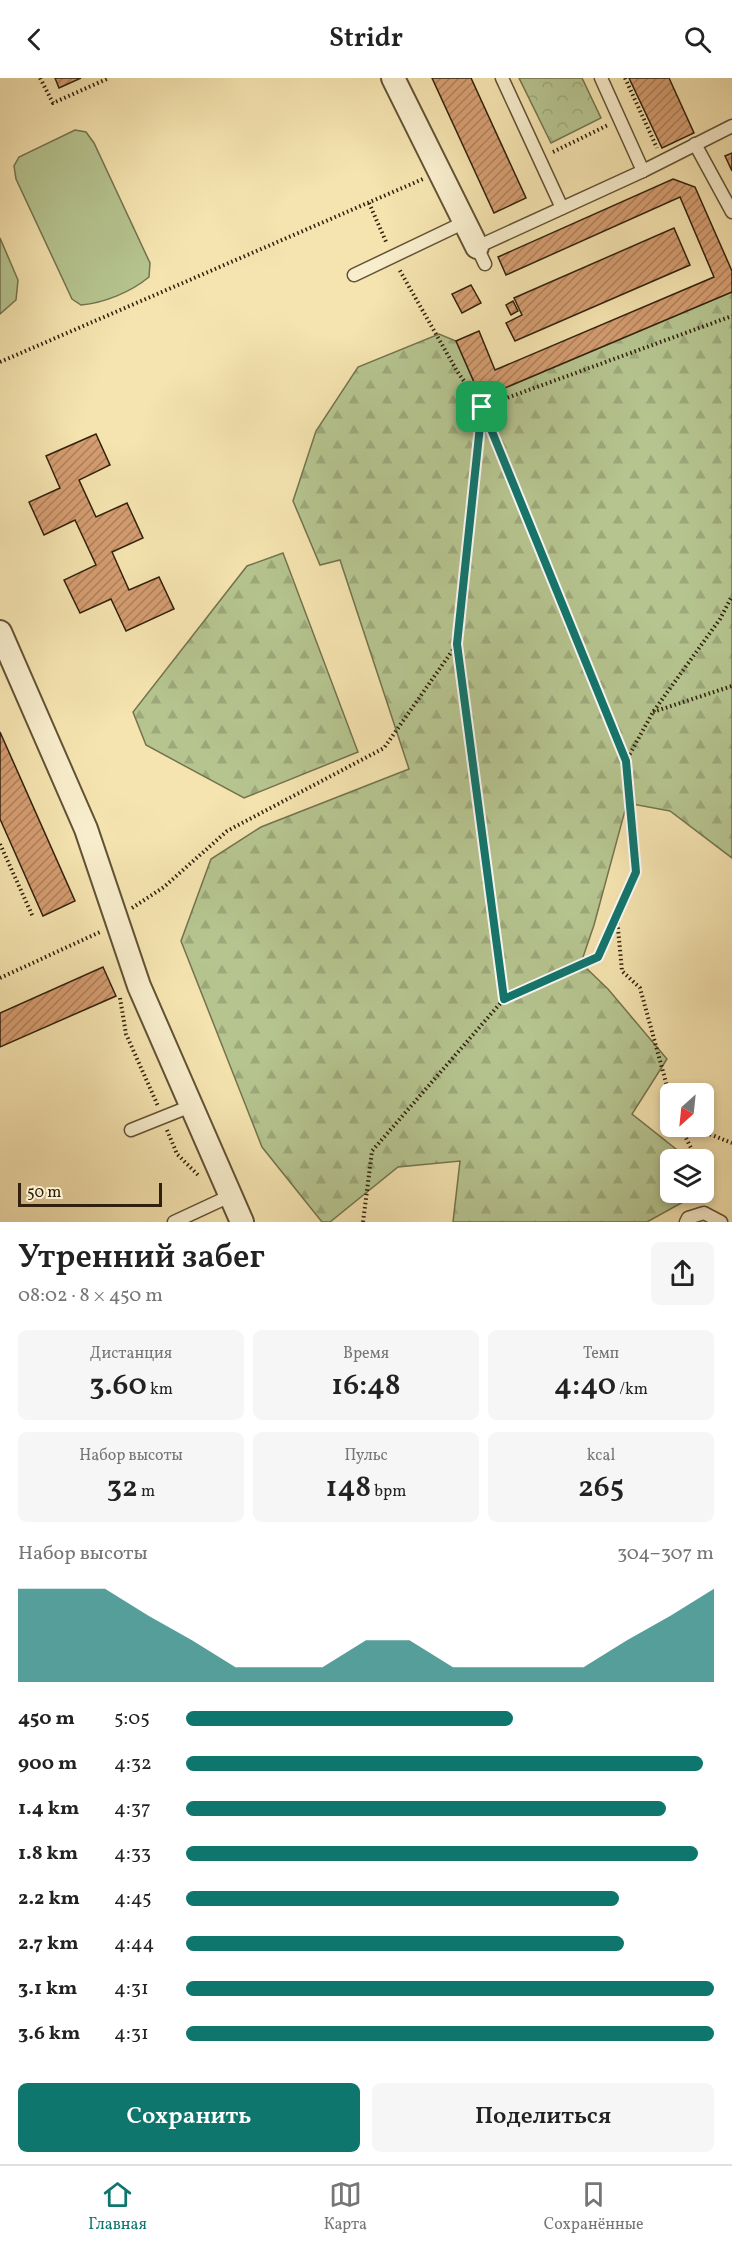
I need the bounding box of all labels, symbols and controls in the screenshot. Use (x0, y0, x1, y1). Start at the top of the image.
text: Stridr (329, 20, 403, 58)
icon: back (18, 23, 51, 56)
icon: search (681, 23, 714, 56)
pin (456, 381, 507, 432)
icon: arrive (465, 390, 498, 423)
north arrow (660, 1083, 714, 1137)
map controls (660, 1083, 714, 1203)
button: layers (660, 1149, 714, 1203)
scale bar (18, 1180, 162, 1208)
text: 50 m (27, 1182, 61, 1204)
text: Утренний забег (18, 1236, 265, 1282)
button: share (651, 1242, 714, 1305)
text: 08:02 · 8 × 450 m (18, 1282, 163, 1310)
text: Дистанция (90, 1343, 172, 1365)
text: Время (343, 1343, 389, 1365)
text: Темп (583, 1343, 619, 1365)
text: 3.60 (89, 1365, 147, 1407)
text: 16:48 (331, 1365, 401, 1407)
text: 4:40 (554, 1365, 616, 1407)
text: km (147, 1379, 173, 1401)
text: /km (616, 1379, 648, 1401)
text: Набор высоты (79, 1445, 183, 1467)
text: Пульс (344, 1445, 388, 1467)
text: kcal (587, 1445, 615, 1467)
text: 32 (107, 1467, 138, 1509)
text: 148 (326, 1467, 371, 1509)
text: 265 (578, 1467, 624, 1509)
text: m (138, 1481, 155, 1503)
text: bpm (371, 1481, 406, 1503)
text: Набор высоты (18, 1540, 148, 1568)
text: 304–307 m (617, 1540, 714, 1568)
text: 450 m (18, 1705, 75, 1733)
text: 5:05 (114, 1705, 150, 1733)
text: 900 m (18, 1750, 77, 1778)
text: 4:32 (114, 1750, 152, 1778)
text: 1.4 km (18, 1795, 79, 1823)
text: 4:37 (114, 1795, 151, 1823)
text: 1.8 km (18, 1840, 78, 1868)
text: 4:33 (114, 1840, 151, 1868)
text: 2.2 km (18, 1885, 80, 1913)
text: 4:45 (114, 1885, 152, 1913)
text: 2.7 km (18, 1930, 79, 1958)
text: 4:44 (114, 1930, 155, 1958)
text: 3.1 km (18, 1975, 77, 2003)
text: 4:31 (114, 1975, 149, 2003)
text: 3.6 km (18, 2020, 80, 2048)
text: 4:31 (114, 2020, 149, 2048)
button: Сохранить (18, 2083, 360, 2152)
button: Поделиться (372, 2083, 714, 2152)
tab: Главная (88, 2178, 147, 2236)
tab: Карта (324, 2178, 367, 2236)
tab: Сохранённые (544, 2178, 644, 2236)

